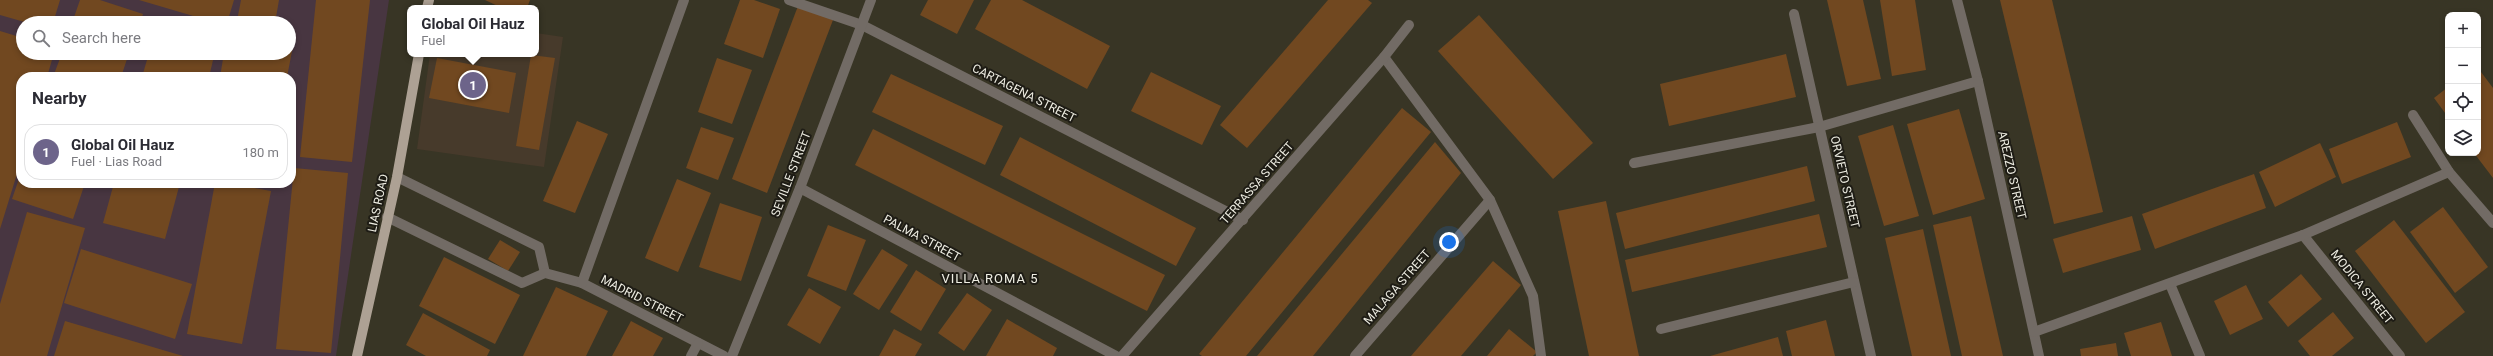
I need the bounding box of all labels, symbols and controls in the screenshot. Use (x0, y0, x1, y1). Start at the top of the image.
popup (407, 5, 539, 57)
map controls (2445, 12, 2481, 156)
button: + (2445, 12, 2481, 48)
text: Global Oil Hauz (421, 15, 525, 33)
search box (16, 16, 296, 60)
icon: search (30, 27, 52, 49)
text: Search here (62, 29, 141, 47)
text: Fuel (421, 33, 446, 48)
button: − (2445, 48, 2481, 84)
street label: CARTAGENA STREET (970, 61, 1078, 125)
pin: 1 (460, 70, 486, 100)
button: locate (2445, 84, 2481, 120)
text: Nearby (32, 88, 87, 108)
button: layers (2445, 120, 2481, 156)
street label: SEVILLE STREET (768, 129, 814, 219)
street label: AREZZO STREET (1995, 130, 2029, 220)
street label: ORVIETO STREET (1828, 135, 1862, 229)
text: Global Oil Hauz (71, 136, 174, 154)
street label: TERRASSA STREET (1218, 139, 1296, 227)
text: 1 (42, 145, 50, 160)
text: 180 m (242, 145, 279, 160)
text: Fuel · Lias Road (71, 154, 162, 169)
street label: LIAS ROAD (365, 173, 391, 233)
street label: PALMA STREET (881, 212, 963, 264)
your location (1439, 232, 1459, 252)
street label: MALAGA STREET (1361, 247, 1433, 327)
street label: MODICA STREET (2328, 247, 2396, 327)
district label: VILLA ROMA 5 (941, 271, 1039, 286)
street label: MADRID STREET (599, 272, 685, 326)

